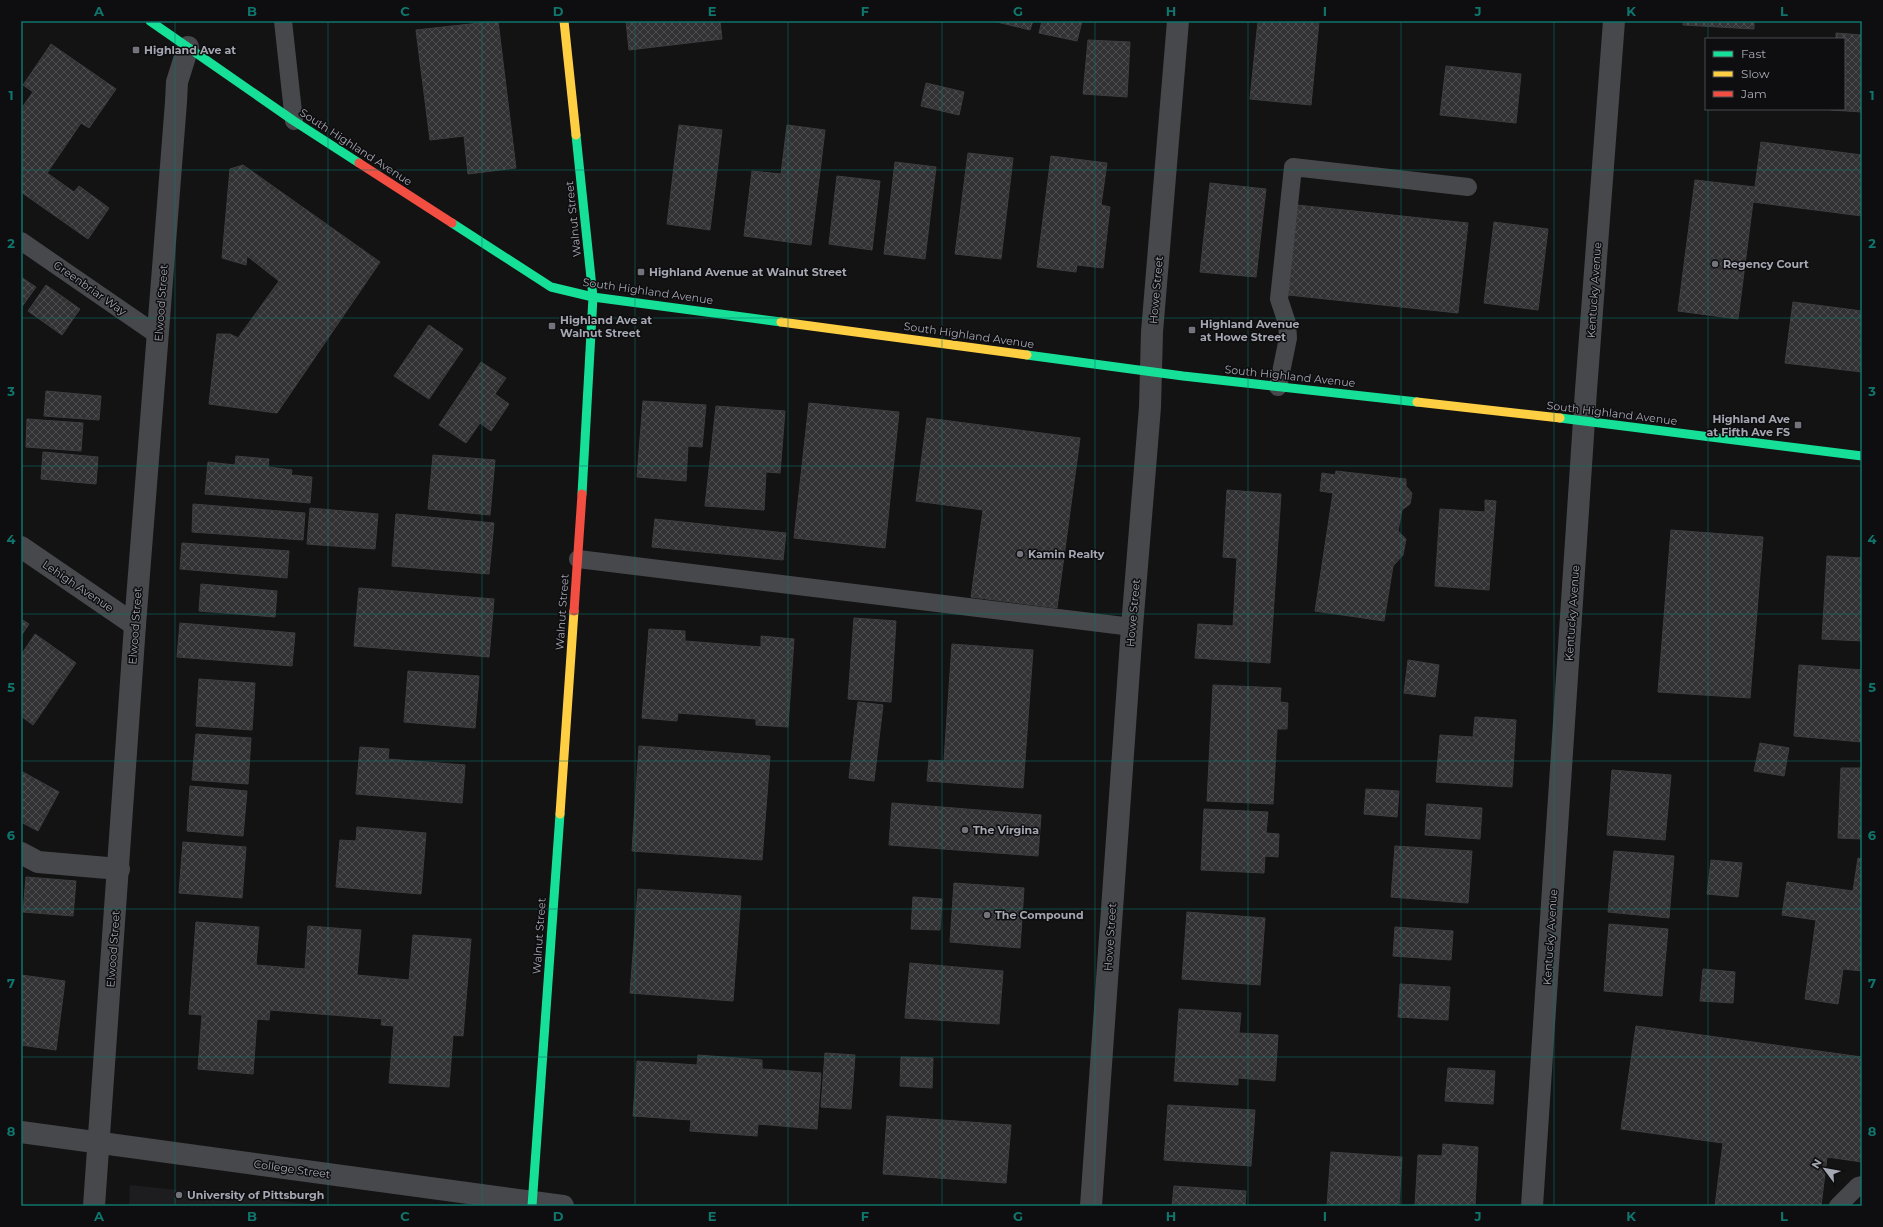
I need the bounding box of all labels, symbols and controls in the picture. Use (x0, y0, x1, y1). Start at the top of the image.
text: A (93, 3, 105, 19)
text: B (247, 3, 257, 19)
text: C (400, 3, 410, 19)
text: D (553, 3, 564, 19)
text: E (708, 3, 717, 19)
text: F (861, 3, 869, 19)
text: G (1013, 3, 1023, 19)
text: H (1166, 3, 1176, 19)
text: I (1323, 3, 1327, 19)
text: J (1473, 3, 1482, 19)
text: K (1626, 3, 1636, 19)
text: L (1780, 3, 1788, 19)
legend (1705, 38, 1845, 110)
place label: Highland Ave at (144, 43, 236, 57)
marker: Highland Ave at (131, 45, 141, 55)
text: Fast (1741, 46, 1766, 61)
text: Slow (1741, 66, 1770, 81)
text: Jam (1740, 86, 1767, 101)
text: 1 (8, 87, 14, 103)
text: 1 (1869, 87, 1875, 103)
street label: South Highland Avenue (297, 105, 415, 189)
street label: Walnut Street (562, 180, 584, 258)
text: 2 (7, 235, 15, 251)
text: 2 (1868, 235, 1876, 251)
street label: Kentucky Avenue (1584, 241, 1604, 339)
street label: Howe Street (1146, 255, 1166, 324)
place label: Regency Court (1723, 257, 1809, 271)
street label: Greenbriar Way (51, 258, 129, 318)
marker: Regency Court (1710, 259, 1720, 269)
street label: Elwood Street (151, 263, 171, 342)
place label: Highland Avenue at Walnut Street (649, 265, 847, 279)
marker: Highland Avenue at Walnut Street (636, 267, 646, 277)
street label: South Highland Avenue (582, 275, 714, 307)
place label: Highland Ave at Walnut Street (560, 313, 652, 340)
place label: Highland Avenue at Howe Street (1200, 317, 1300, 344)
street label: South Highland Avenue (903, 319, 1035, 351)
marker: Highland Ave at Walnut Street (547, 321, 557, 331)
marker: Highland Avenue at Howe Street (1187, 325, 1197, 335)
street label: South Highland Avenue (1224, 362, 1356, 390)
text: 3 (6, 383, 15, 399)
text: 3 (1867, 383, 1876, 399)
street label: South Highland Avenue (1546, 398, 1678, 428)
place label: Highland Ave at Fifth Ave FS (1707, 412, 1790, 439)
marker: Highland Ave at Fifth Ave FS (1793, 420, 1803, 430)
text: 4 (7, 531, 16, 547)
text: 4 (1868, 531, 1877, 547)
place label: Kamin Realty (1028, 547, 1105, 561)
marker: Kamin Realty (1015, 549, 1025, 559)
street label: Lehigh Avenue (40, 557, 117, 615)
street label: Kentucky Avenue (1562, 564, 1582, 662)
street label: Walnut Street (552, 573, 572, 651)
street label: Howe Street (1123, 578, 1143, 647)
street label: Elwood Street (125, 586, 145, 665)
text: 5 (7, 679, 15, 695)
text: 5 (1868, 679, 1876, 695)
place label: The Virgina (973, 823, 1039, 837)
marker: The Virgina (960, 825, 970, 835)
text: 6 (7, 827, 16, 843)
text: 6 (1868, 827, 1877, 843)
street label: Kentucky Avenue (1540, 888, 1560, 986)
street label: Walnut Street (529, 897, 549, 975)
street label: Howe Street (1101, 902, 1119, 971)
place label: The Compound (995, 908, 1084, 922)
street label: Elwood Street (103, 909, 123, 988)
marker: The Compound (982, 910, 992, 920)
text: 7 (7, 975, 15, 991)
text: 7 (1868, 975, 1876, 991)
text: 8 (7, 1123, 16, 1139)
text: 8 (1868, 1123, 1877, 1139)
north arrow (1805, 1149, 1845, 1189)
text: N (1808, 1156, 1825, 1171)
street label: College Street (253, 1157, 332, 1181)
place label: University of Pittsburgh (187, 1188, 324, 1202)
marker: University of Pittsburgh (174, 1190, 184, 1200)
text: A (93, 1208, 105, 1224)
text: B (247, 1208, 257, 1224)
text: C (400, 1208, 410, 1224)
text: D (553, 1208, 564, 1224)
text: E (708, 1208, 717, 1224)
text: F (861, 1208, 869, 1224)
text: G (1013, 1208, 1023, 1224)
text: H (1166, 1208, 1176, 1224)
text: I (1323, 1208, 1327, 1224)
text: J (1473, 1208, 1482, 1224)
text: K (1626, 1208, 1636, 1224)
text: L (1780, 1208, 1788, 1224)

